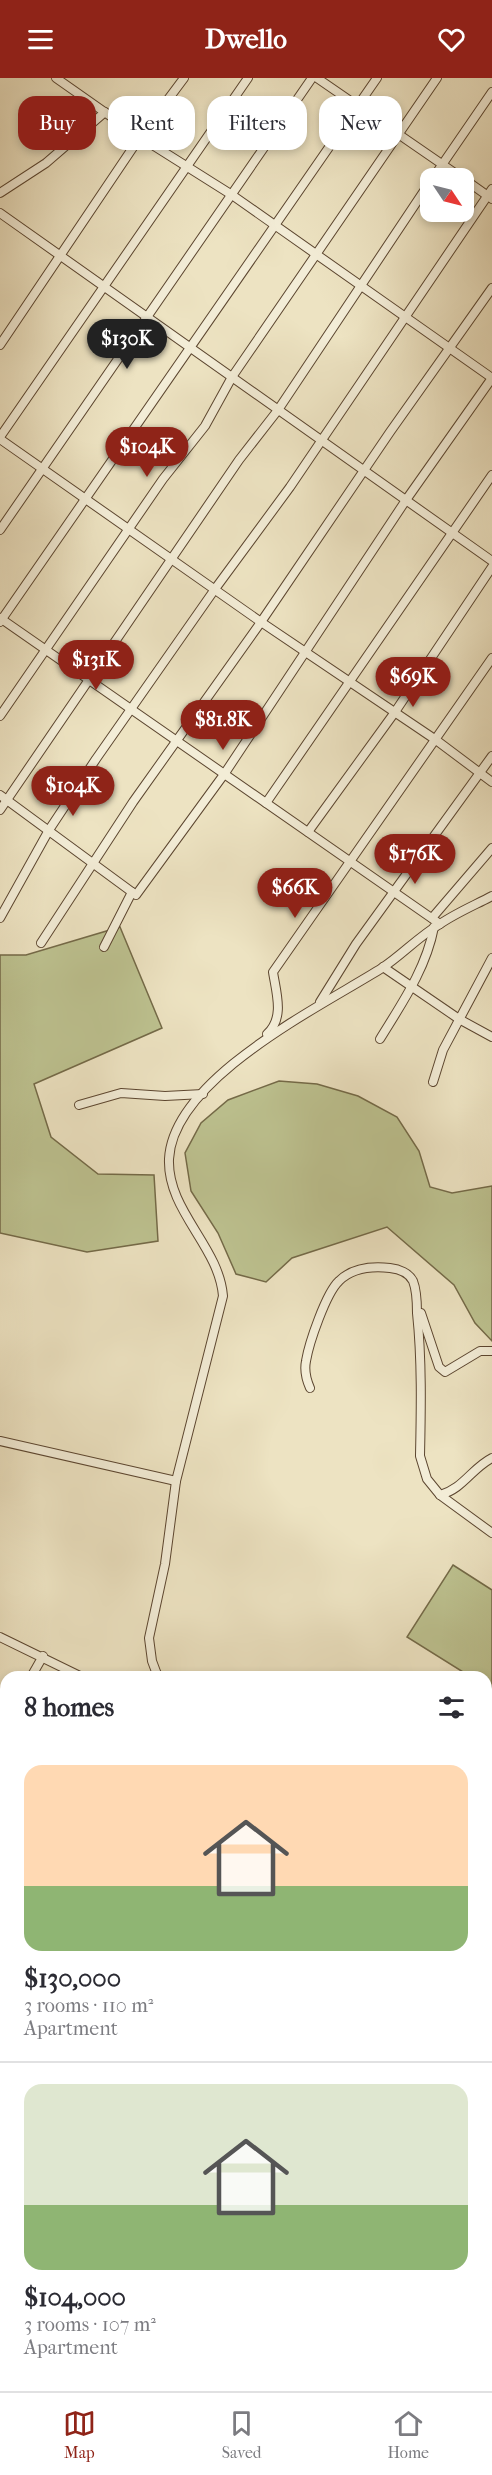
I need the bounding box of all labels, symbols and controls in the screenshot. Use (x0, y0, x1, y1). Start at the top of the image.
icon: menu (24, 23, 57, 56)
text: Dwello (205, 23, 287, 55)
icon: heart (435, 23, 468, 56)
chip: Buy (18, 96, 96, 150)
chip: Rent (108, 96, 195, 150)
chip: Filters (207, 96, 307, 150)
chip: New (319, 96, 402, 150)
north arrow (420, 168, 474, 222)
map controls (420, 168, 474, 222)
pin: $130K (85, 319, 169, 370)
text: $130K (101, 327, 153, 350)
pin: $104K (105, 427, 189, 478)
text: $104K (119, 435, 175, 458)
pin: $131K (54, 640, 138, 691)
text: $131K (72, 648, 120, 671)
pin: $69K (377, 657, 449, 708)
text: $69K (390, 665, 436, 688)
pin: $81.8K (174, 700, 272, 751)
text: $81.8K (195, 708, 251, 731)
pin: $104K (31, 766, 115, 817)
text: $104K (45, 774, 101, 797)
pin: $176K (373, 834, 457, 885)
text: $176K (388, 842, 442, 865)
pin: $66K (259, 868, 331, 919)
text: $66K (271, 876, 319, 899)
icon: filters (435, 1691, 468, 1724)
text: 8 homes (24, 1692, 114, 1723)
icon: home (192, 1804, 300, 1912)
text: $130,000 (24, 1963, 121, 1994)
text: 3 rooms · 110 m² (24, 1994, 153, 2017)
text: Apartment (24, 2017, 118, 2040)
icon: home (192, 2123, 300, 2231)
text: $104,000 (24, 2282, 126, 2313)
text: 3 rooms · 107 m² (24, 2313, 156, 2336)
text: Apartment (24, 2336, 118, 2359)
tab: Map (63, 2407, 96, 2462)
tab: Saved (222, 2407, 262, 2462)
tab: Home (387, 2407, 429, 2462)

